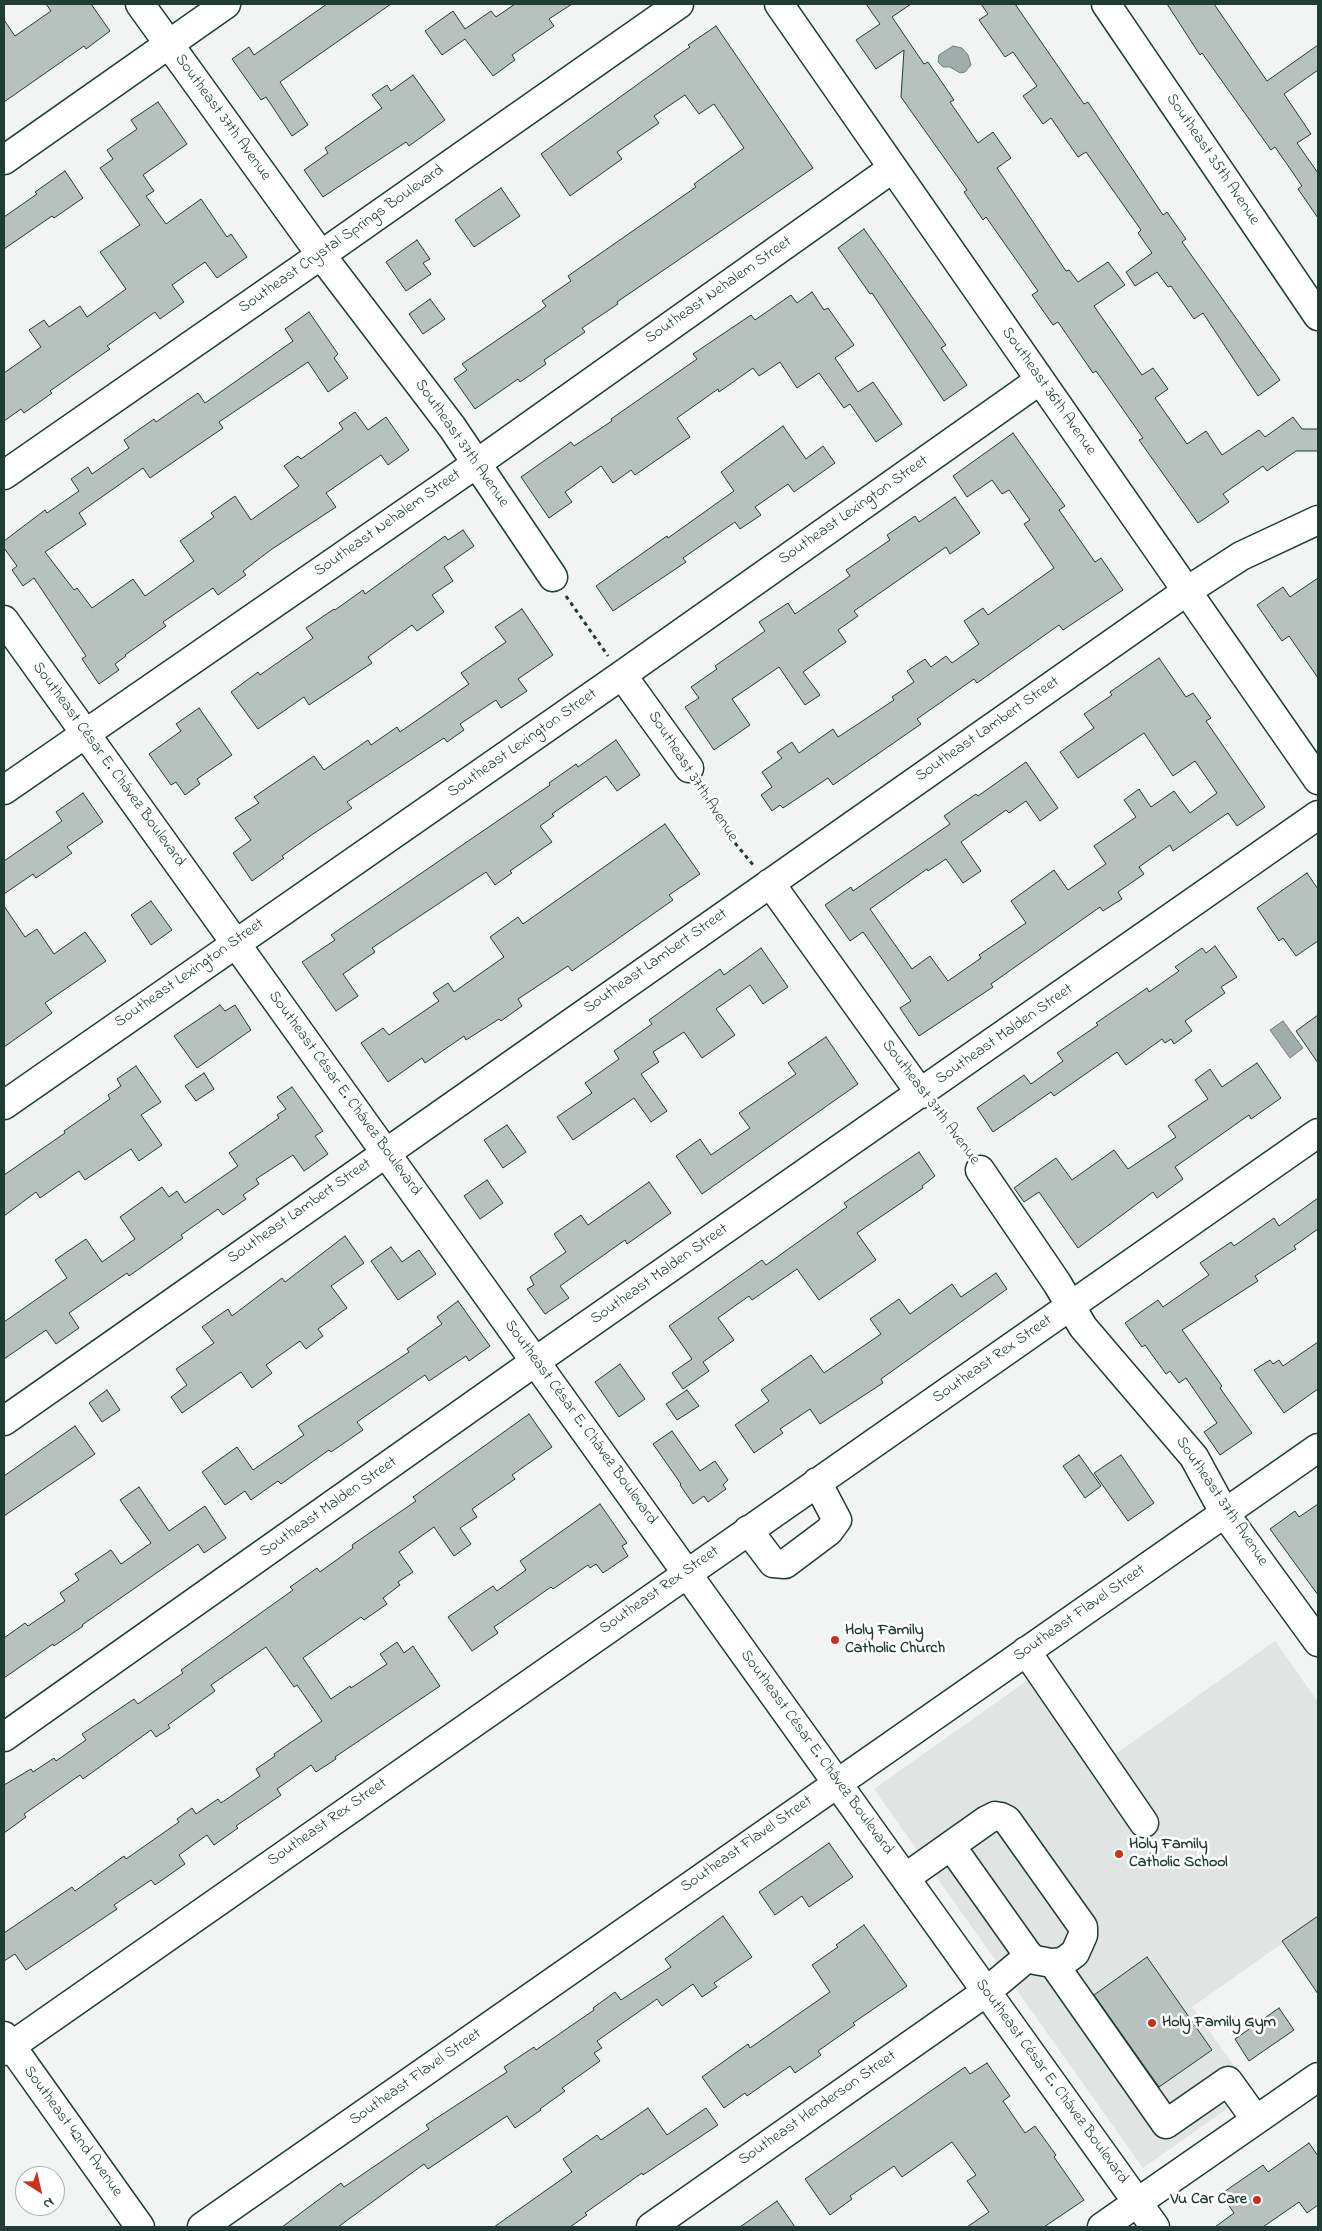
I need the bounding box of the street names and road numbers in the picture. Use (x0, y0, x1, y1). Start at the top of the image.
street label: Southeast 37th Avenue (170, 51, 274, 185)
street label: Southeast 35th Avenue (1161, 91, 1263, 229)
street label: Southeast Crystal Springs Boulevard (236, 161, 448, 319)
street label: Southeast Nehalem Street (642, 233, 796, 349)
street label: Southeast 36th Avenue (996, 324, 1100, 460)
street label: Southeast 37th Avenue (410, 376, 512, 512)
street label: Southeast Lexington Street (776, 452, 932, 570)
street label: Southeast Nehalem Street (311, 466, 465, 582)
street label: Southeast César E. Chávez Boulevard (27, 659, 189, 871)
street label: Southeast Lambert Street (912, 673, 1064, 787)
street label: Southeast Lexington Street (445, 685, 601, 803)
street label: Southeast 37th Avenue (643, 708, 741, 846)
street label: Southeast Lambert Street (580, 905, 732, 1019)
street label: Southeast Lexington Street (112, 915, 268, 1033)
street label: Southeast Malden Street (933, 980, 1077, 1090)
street label: Southeast César E. Chávez Boulevard (263, 988, 425, 1200)
street label: Southeast 37th Avenue (877, 1037, 983, 1169)
street label: Southeast Lambert Street (224, 1155, 376, 1269)
street label: Southeast Malden Street (588, 1220, 732, 1330)
street label: Southeast Rex Street (930, 1312, 1056, 1408)
street label: Southeast César E. Chávez Boulevard (499, 1317, 661, 1529)
street label: Southeast 37th Avenue (1171, 1434, 1271, 1570)
street label: Southeast Malden Street (257, 1453, 401, 1563)
street label: Southeast Rex Street (597, 1543, 723, 1639)
street label: Southeast Flavel Street (1010, 1561, 1150, 1667)
street label: Southeast César E. Chávez Boulevard (735, 1647, 897, 1859)
street label: Southeast Rex Street (265, 1775, 391, 1871)
street label: Southeast Flavel Street (677, 1792, 817, 1898)
street label: Southeast César E. Chávez Boulevard (970, 1976, 1132, 2188)
street label: Southeast Flavel Street (346, 2025, 486, 2131)
street label: Southeast Henderson Street (735, 2047, 901, 2171)
street label: Southeast 42nd Avenue (18, 2063, 126, 2201)

